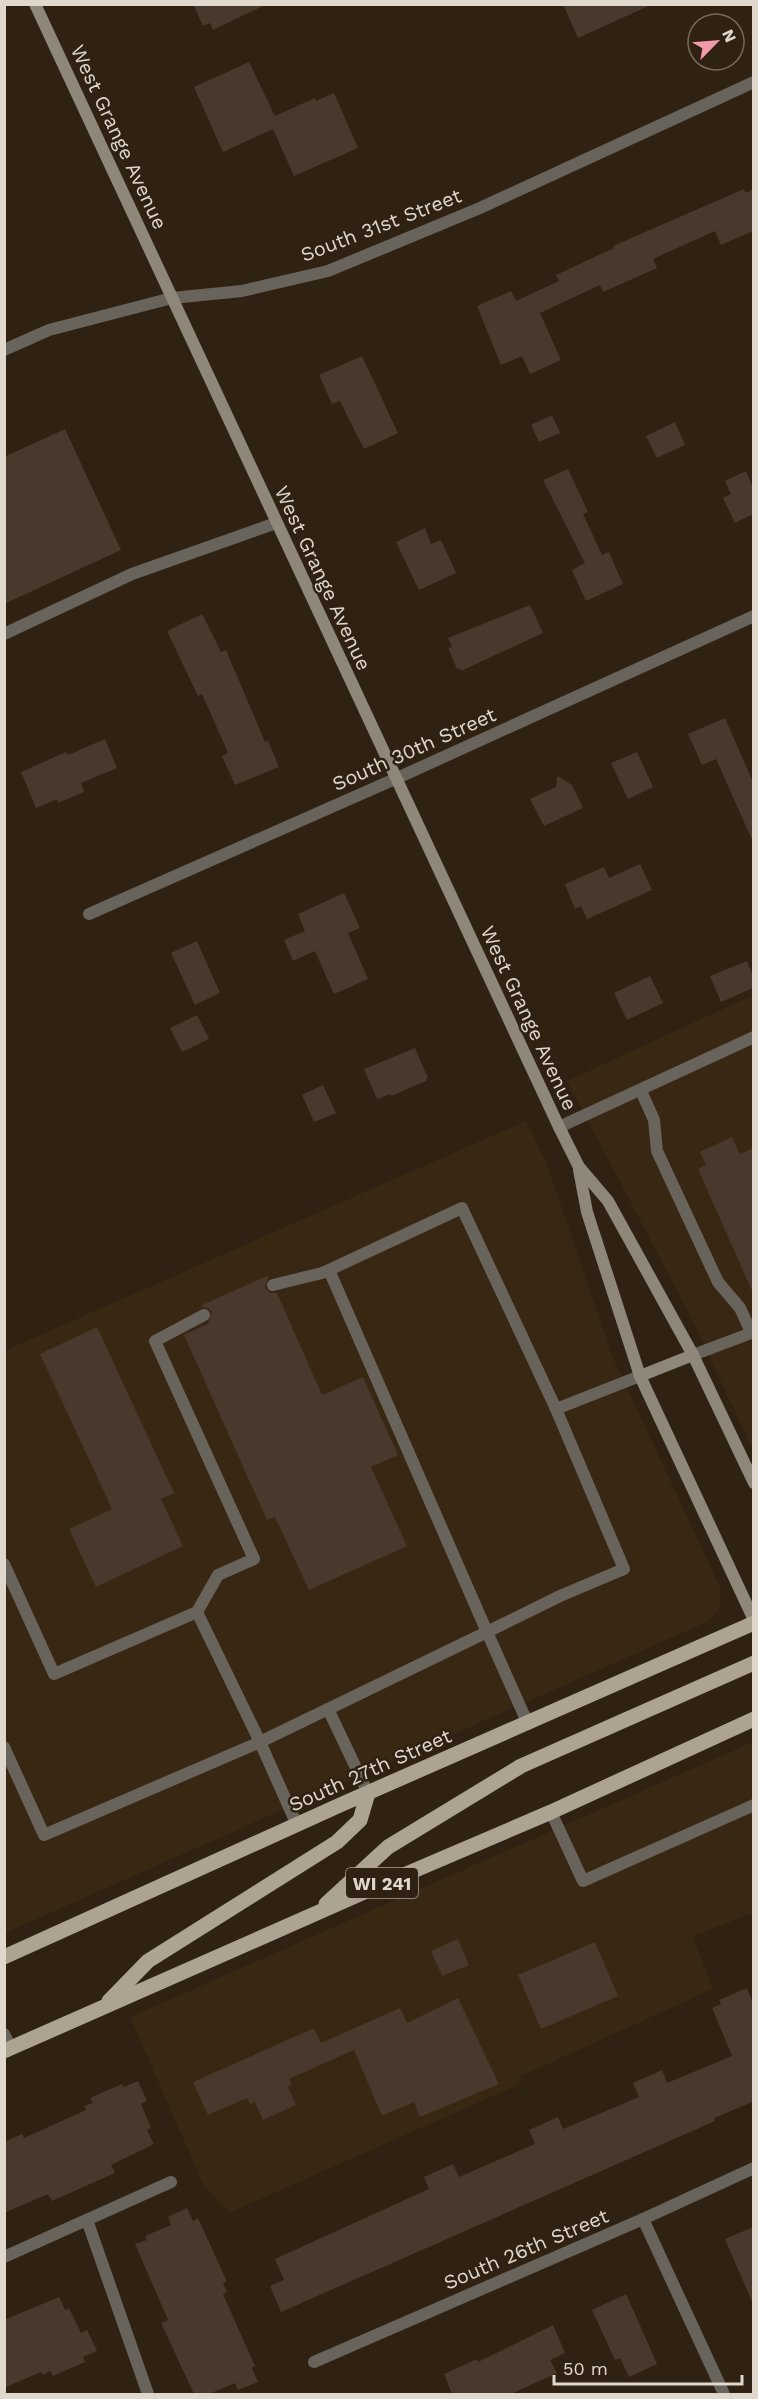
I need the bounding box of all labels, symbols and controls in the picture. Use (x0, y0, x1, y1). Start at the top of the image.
north arrow (686, 12, 746, 72)
text: N (718, 26, 740, 45)
street label: West Grange Avenue (66, 41, 172, 233)
street label: South 31st Street (297, 183, 465, 267)
street label: West Grange Avenue (270, 482, 376, 674)
street label: South 30th Street (328, 702, 500, 796)
street label: West Grange Avenue (476, 922, 582, 1114)
street label: South 27th Street (285, 1723, 455, 1817)
road number: WI 241 (346, 1868, 418, 1898)
street label: South 26th Street (440, 2203, 612, 2294)
scale bar (554, 2348, 742, 2386)
text: 50 m (563, 2358, 608, 2379)

